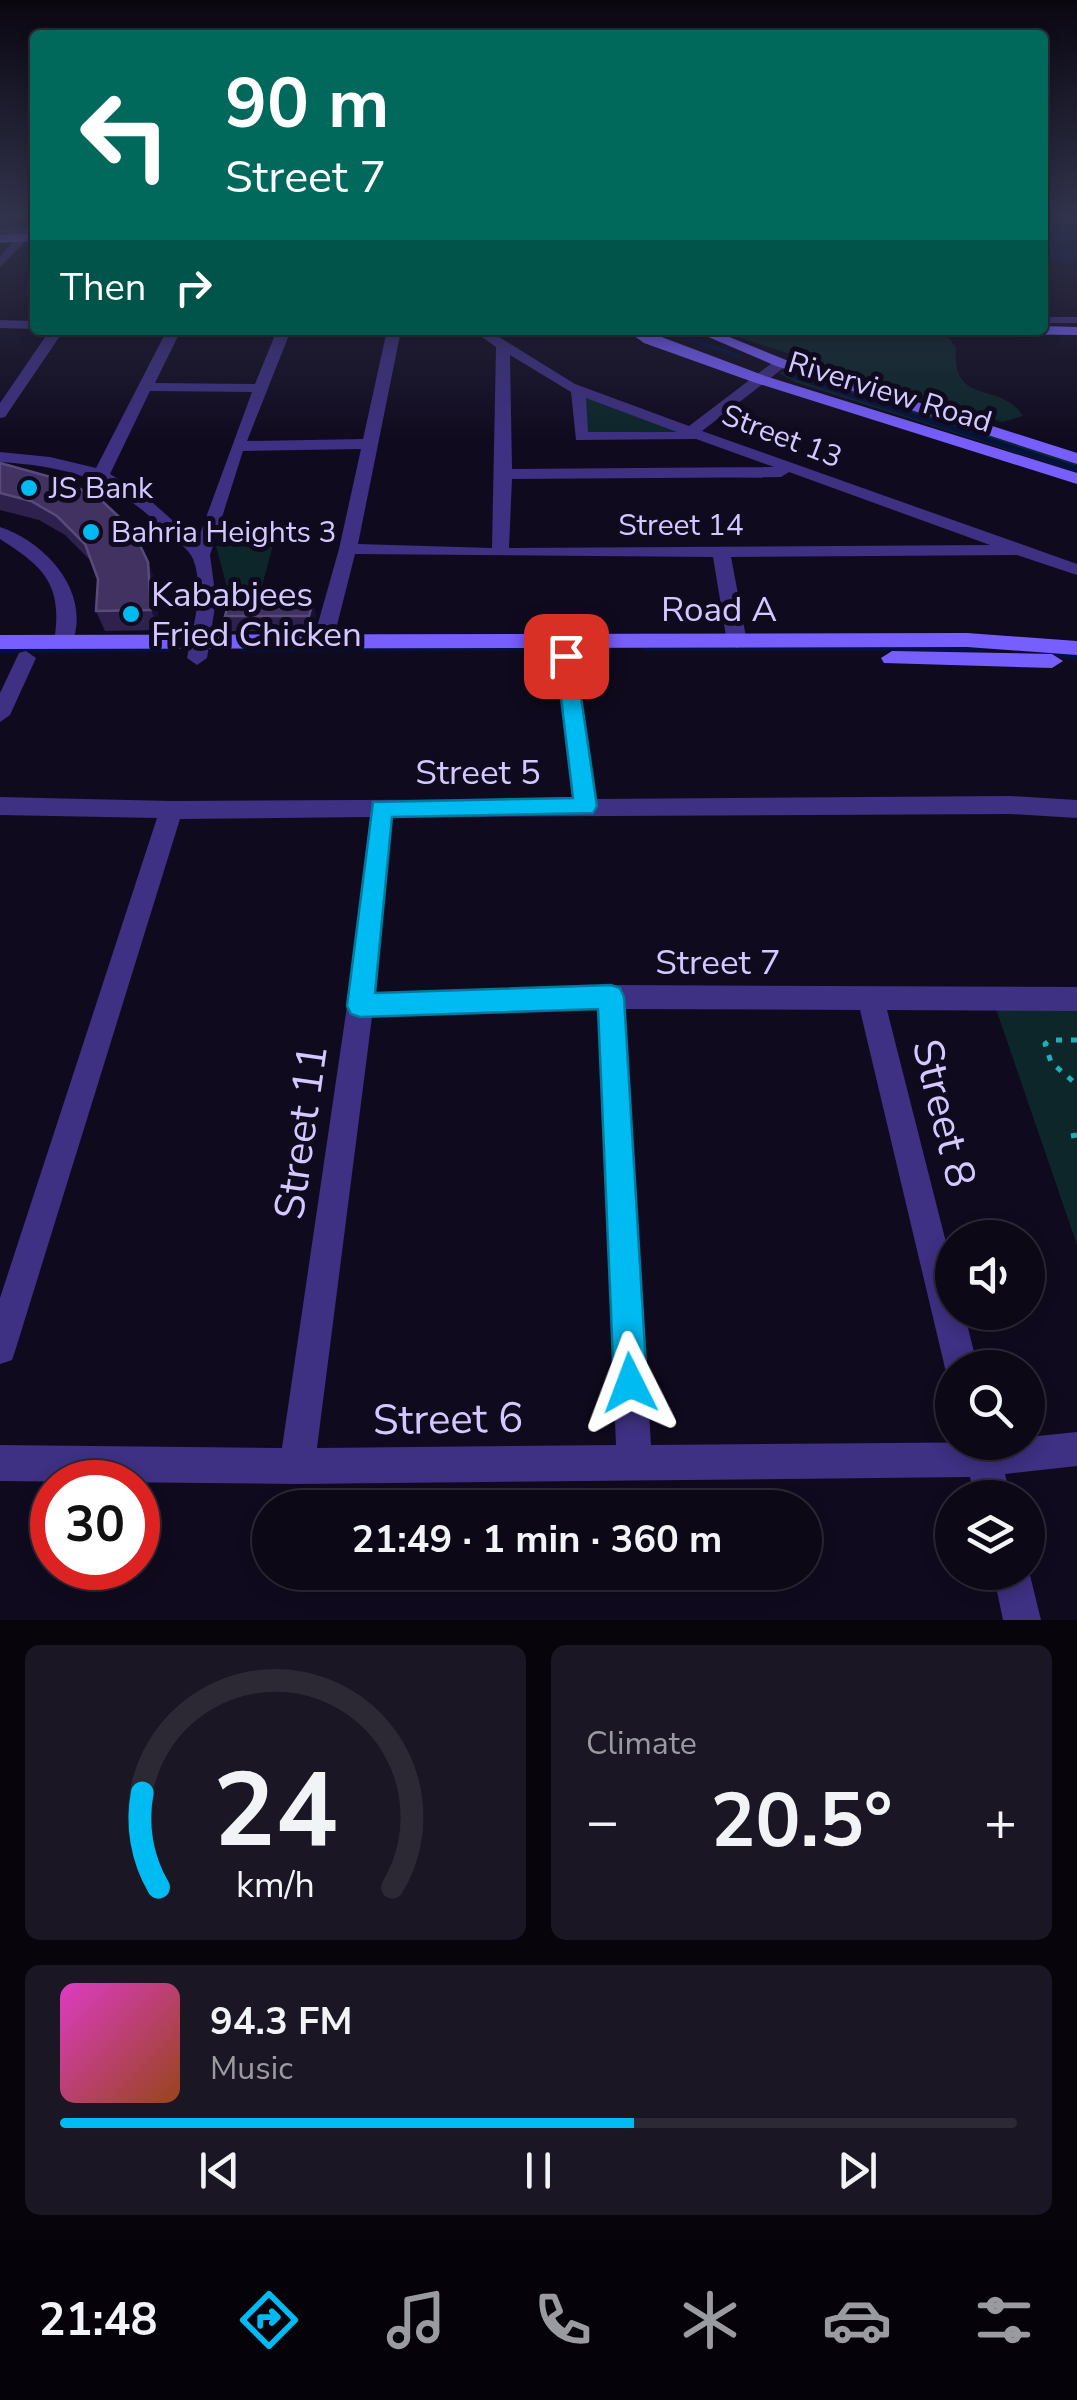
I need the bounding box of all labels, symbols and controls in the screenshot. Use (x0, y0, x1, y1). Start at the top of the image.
text: 90 m (225, 56, 389, 152)
icon: left (60, 70, 190, 200)
text: Street 7 (225, 147, 386, 208)
icon: right (166, 260, 221, 315)
text: Then (60, 262, 146, 313)
street label: Riverview Road (783, 342, 997, 443)
street label: Street 13 (716, 395, 848, 478)
place label: JS Bank (48, 468, 154, 509)
marker: JS Bank (18, 477, 40, 499)
street label: Street 14 (618, 505, 744, 546)
place label: Bahria Heights 3 (111, 512, 337, 553)
marker: Bahria Heights 3 (80, 521, 102, 543)
place label: Kababjees Fried Chicken (151, 571, 362, 658)
street label: Road A (661, 586, 777, 633)
marker: Kababjees Fried Chicken (120, 603, 142, 625)
pin (524, 614, 609, 699)
icon: arrive (539, 629, 594, 684)
street label: Street 5 (415, 749, 541, 796)
street label: Street 7 (655, 939, 781, 986)
street label: Street 8 (898, 1033, 989, 1193)
street label: Street 11 (261, 1041, 342, 1223)
map controls (935, 1220, 1045, 1590)
button: sound (935, 1220, 1045, 1330)
position arrow (578, 1331, 682, 1435)
button: search (935, 1350, 1045, 1460)
street label: Street 6 (372, 1390, 524, 1449)
speed limit sign: 30 (30, 1460, 160, 1590)
button: layers (935, 1480, 1045, 1590)
text: 21:49 · 1 min · 360 m (352, 1514, 722, 1565)
text: Climate (586, 1722, 697, 1765)
text: 24 (213, 1740, 338, 1882)
text: 20.5° (710, 1770, 893, 1872)
text: − (586, 1784, 619, 1859)
text: + (984, 1784, 1017, 1859)
text: km/h (236, 1861, 315, 1910)
text: 94.3 FM (210, 1996, 352, 2047)
text: Music (210, 2047, 293, 2090)
icon: previous (192, 2143, 247, 2198)
icon: pause (511, 2143, 566, 2198)
icon: next (830, 2143, 885, 2198)
icon: directions (234, 2285, 304, 2355)
icon: music (381, 2285, 451, 2355)
icon: phone (528, 2285, 598, 2355)
icon: climate (675, 2285, 745, 2355)
icon: car (822, 2285, 892, 2355)
icon: filters (969, 2285, 1039, 2355)
text: 21:48 (38, 2290, 158, 2351)

